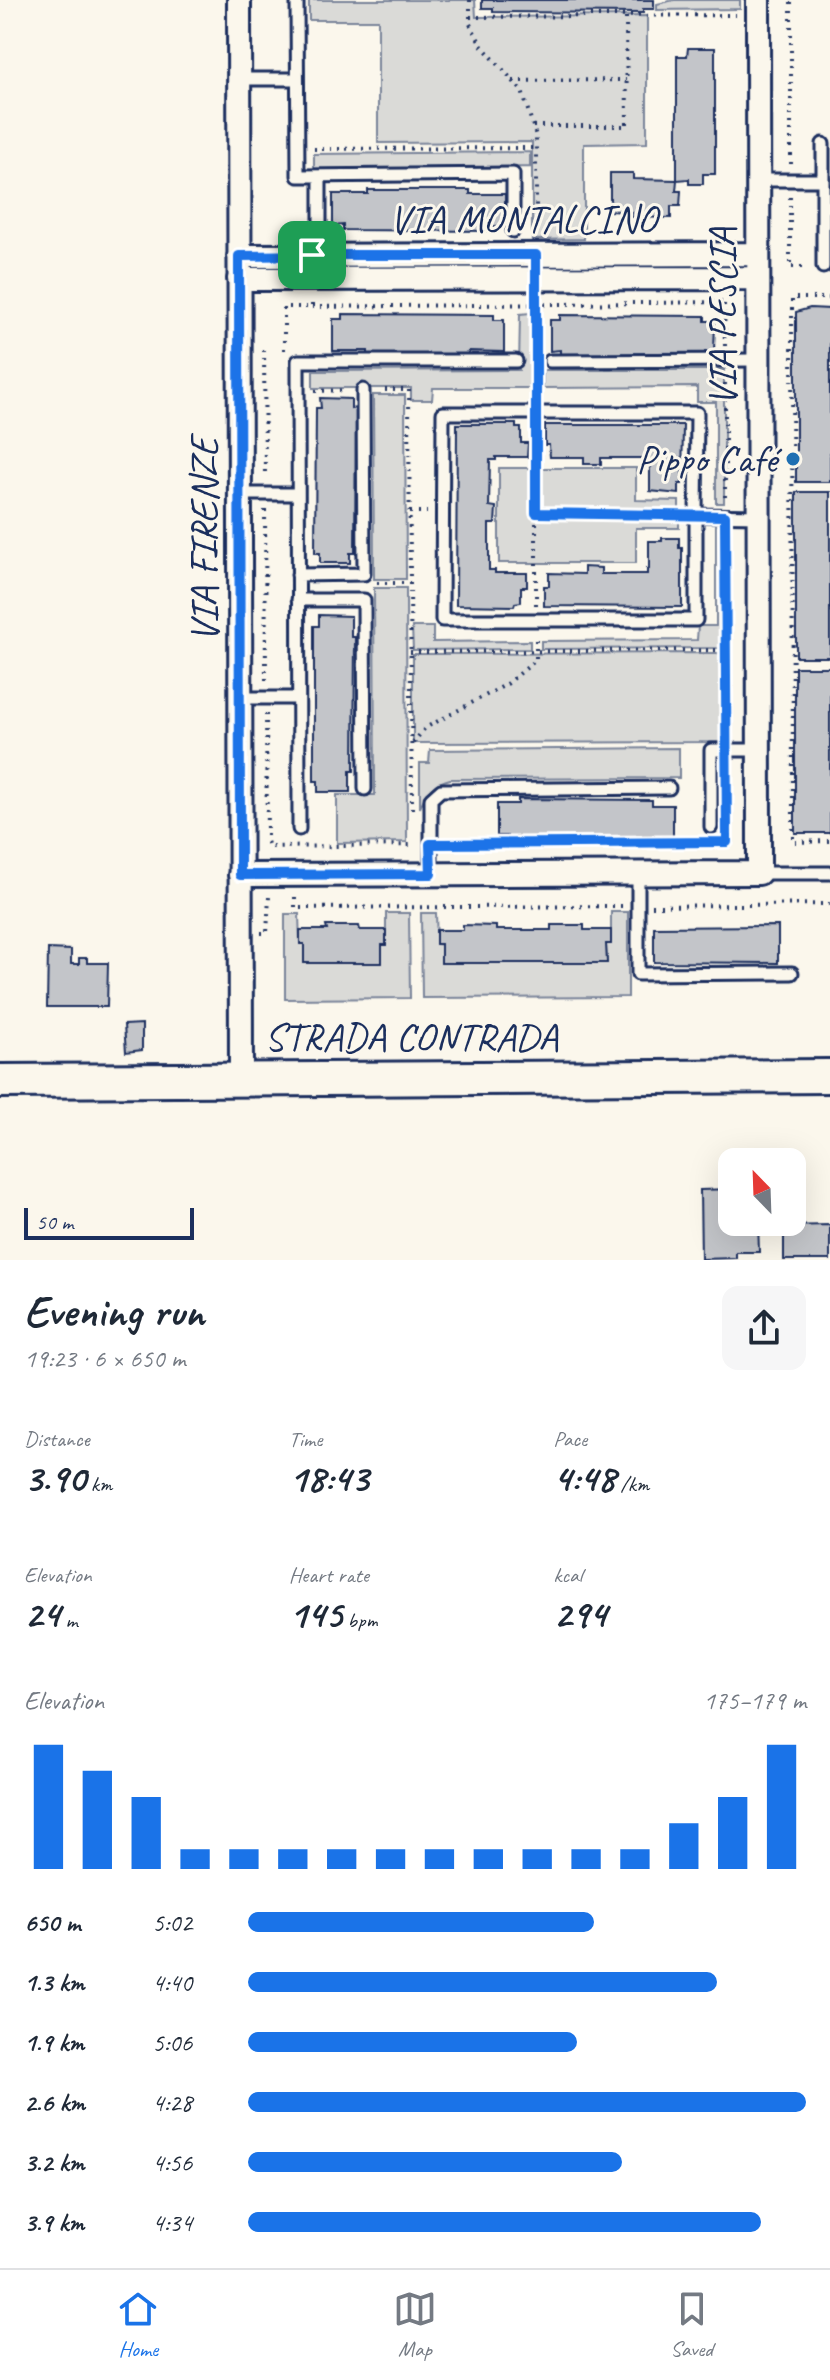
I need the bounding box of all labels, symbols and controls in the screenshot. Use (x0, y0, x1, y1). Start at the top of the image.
street label: VIA MONTALCINO (389, 194, 661, 244)
pin (278, 221, 346, 289)
street label: VIA PESCIA (697, 227, 747, 406)
icon: arrive (290, 233, 334, 277)
street label: VIA FIRENZE (179, 432, 229, 643)
place label: Pippo Café (636, 434, 783, 484)
marker: Pippo Café (784, 450, 802, 468)
street label: STRADA CONTRADA (264, 1012, 559, 1062)
north arrow (718, 1148, 806, 1236)
map controls (718, 1148, 806, 1236)
scale bar (24, 1204, 194, 1240)
text: 50 m (36, 1208, 73, 1236)
text: Evening run (24, 1284, 204, 1339)
button: share (722, 1286, 806, 1370)
text: 19:23 · 6 × 650 m (24, 1342, 185, 1375)
text: Distance (24, 1425, 90, 1453)
text: Time (289, 1425, 322, 1453)
text: Pace (553, 1425, 587, 1453)
text: 3.90 (24, 1453, 85, 1503)
text: 18:43 (289, 1453, 369, 1503)
text: 4:48 (553, 1453, 615, 1503)
text: km (85, 1470, 112, 1498)
text: /km (615, 1470, 649, 1498)
text: Elevation (24, 1561, 92, 1589)
text: Heart rate (289, 1561, 369, 1589)
text: kcal (553, 1561, 582, 1589)
text: 24 (24, 1589, 60, 1639)
text: 145 (289, 1589, 342, 1639)
text: 294 (553, 1589, 607, 1639)
text: m (60, 1606, 78, 1634)
text: bpm (342, 1606, 378, 1634)
text: Elevation (24, 1684, 104, 1717)
text: 175–179 m (703, 1684, 806, 1717)
text: 650 m (24, 1906, 80, 1939)
text: 5:02 (152, 1906, 192, 1939)
text: 1.3 km (24, 1966, 84, 1999)
text: 4:40 (152, 1966, 192, 1999)
text: 1.9 km (24, 2026, 84, 2059)
text: 5:06 (152, 2026, 192, 2059)
text: 2.6 km (24, 2086, 85, 2119)
text: 4:28 (152, 2086, 192, 2119)
text: 3.2 km (24, 2146, 84, 2179)
text: 4:56 (152, 2146, 192, 2179)
text: 3.9 km (24, 2206, 84, 2239)
text: 4:34 (152, 2206, 192, 2239)
tab: Home (116, 2287, 160, 2363)
tab: Map (393, 2287, 437, 2363)
tab: Saved (670, 2287, 714, 2363)

